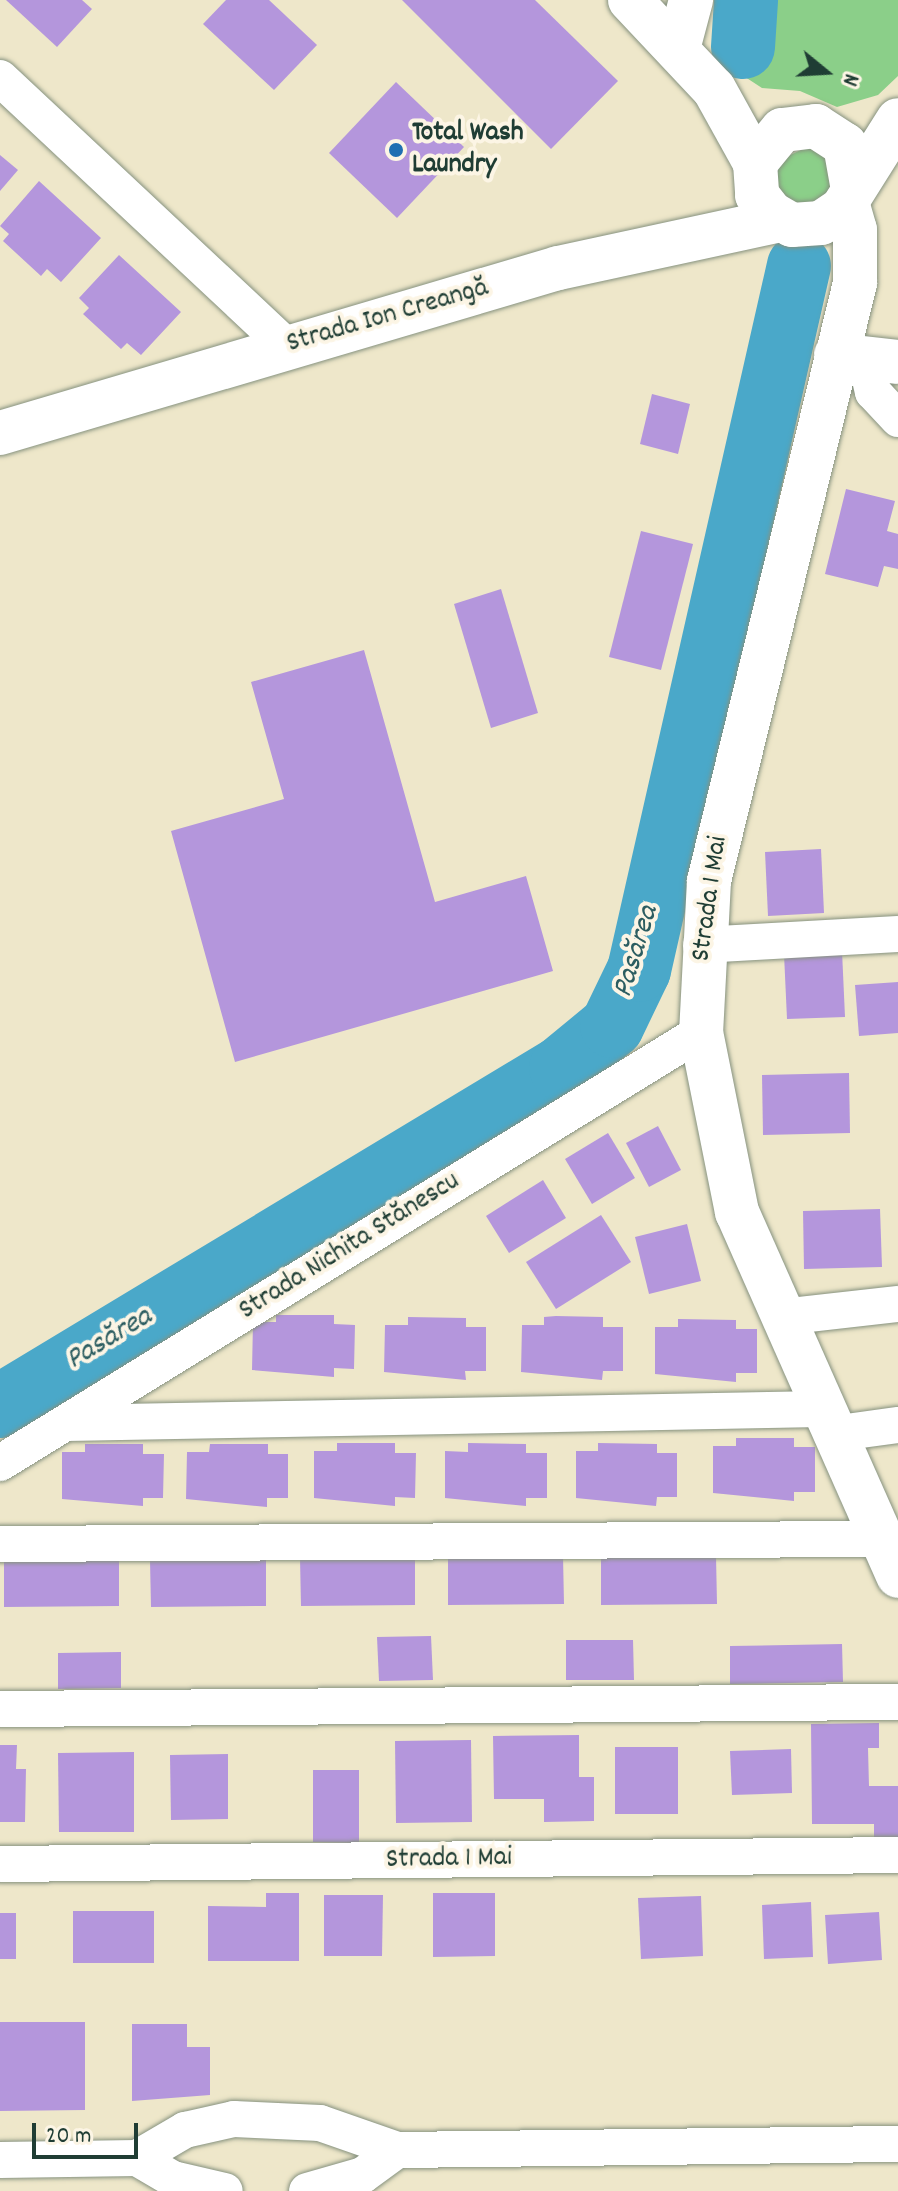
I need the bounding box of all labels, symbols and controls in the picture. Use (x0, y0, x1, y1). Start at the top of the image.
north arrow (786, 32, 866, 112)
text: N (833, 70, 866, 90)
place label: Total Wash Laundry (412, 117, 523, 183)
marker: Total Wash Laundry (387, 141, 405, 159)
street label: Strada Ion Creangă (283, 272, 493, 362)
street label: Strada 1 Mai (686, 834, 736, 964)
water label: Pasărea (607, 902, 669, 1002)
street label: Strada Nichita Stănescu (233, 1165, 467, 1329)
water label: Pasărea (61, 1300, 159, 1380)
street label: Strada 1 Mai (386, 1842, 512, 1878)
scale bar (36, 2107, 142, 2157)
text: 20 m (46, 2120, 92, 2154)

